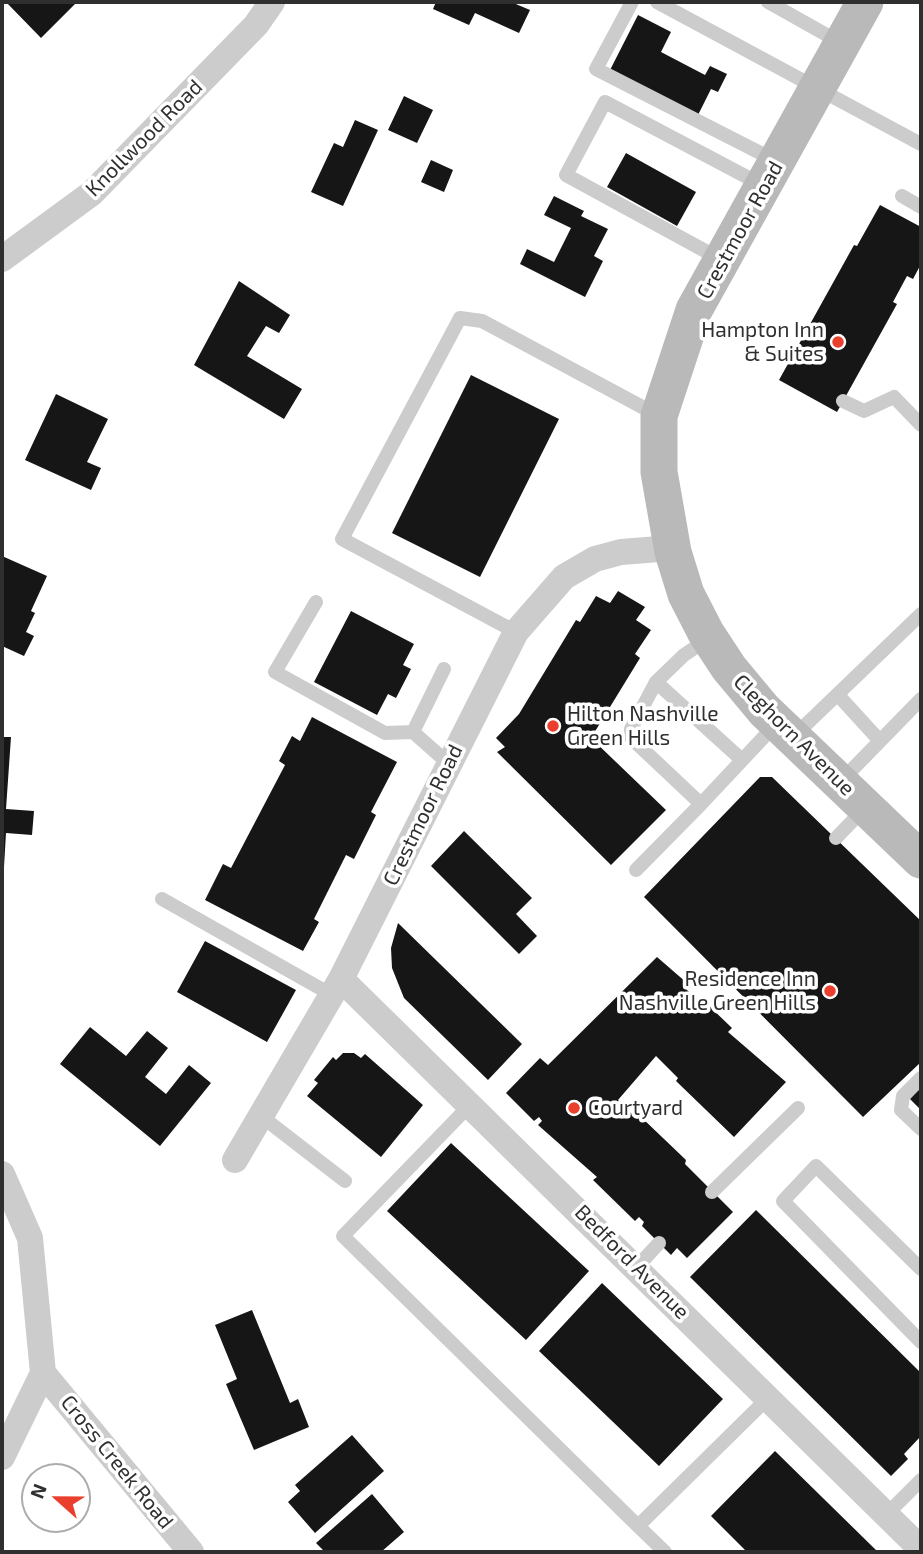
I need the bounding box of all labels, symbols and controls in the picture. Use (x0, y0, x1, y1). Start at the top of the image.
street label: Knollwood Road (80, 74, 208, 202)
street label: Crestmoor Road (692, 157, 788, 303)
place label: Hampton Inn & Suites (701, 317, 824, 367)
marker: Hampton Inn & Suites (830, 334, 846, 350)
street label: Cleghorn Avenue (728, 669, 860, 801)
place label: Hilton Nashville Green Hills (567, 701, 718, 751)
marker: Hilton Nashville Green Hills (545, 718, 561, 734)
street label: Crestmoor Road (378, 740, 468, 890)
place label: Residence Inn Nashville Green Hills (619, 966, 816, 1016)
marker: Residence Inn Nashville Green Hills (822, 983, 838, 999)
place label: Courtyard (588, 1095, 683, 1121)
marker: Courtyard (566, 1100, 582, 1116)
street label: Bedford Avenue (570, 1200, 694, 1324)
street label: Cross Creek Road (55, 1390, 179, 1534)
north arrow (21, 1463, 91, 1533)
text: N (25, 1480, 51, 1502)

